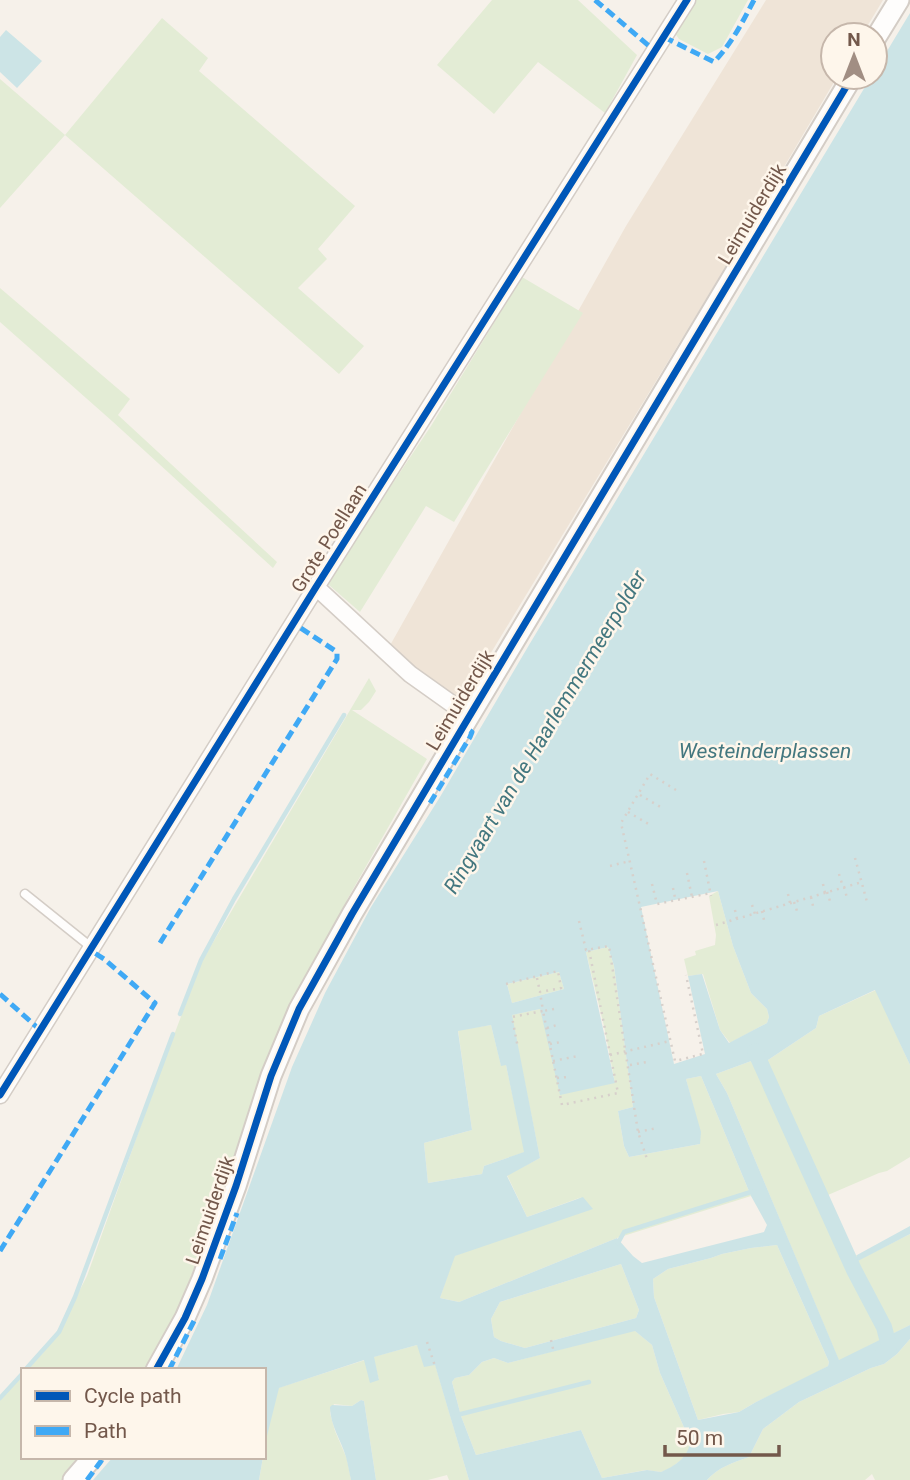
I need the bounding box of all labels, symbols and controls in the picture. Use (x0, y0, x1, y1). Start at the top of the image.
north arrow (819, 21, 889, 91)
text: N (847, 28, 861, 51)
street label: Leimuiderdijk (713, 159, 791, 268)
street label: Grote Poellaan (286, 479, 372, 597)
water label: Ringvaart van de Haarlemmermeerpolder (439, 565, 652, 898)
street label: Leimuiderdijk (421, 645, 499, 754)
water label: Westeinderplassen (679, 739, 851, 763)
street label: Leimuiderdijk (181, 1152, 239, 1267)
legend (21, 1368, 266, 1459)
text: Cycle path (84, 1384, 182, 1408)
scale bar (665, 1414, 779, 1458)
text: Path (84, 1419, 127, 1443)
text: 50 m (676, 1426, 723, 1450)

